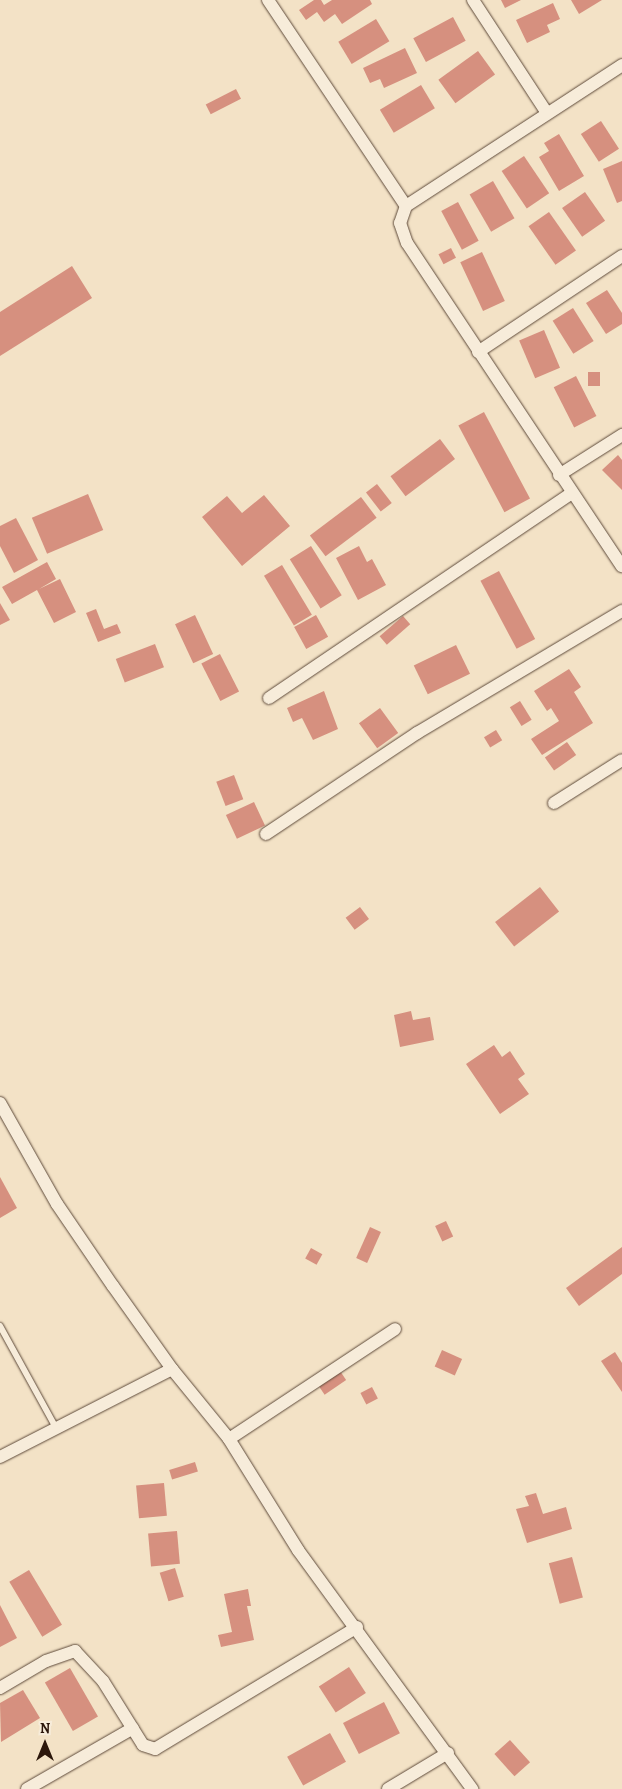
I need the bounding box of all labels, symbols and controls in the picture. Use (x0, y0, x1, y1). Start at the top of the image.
north arrow (20, 1719, 70, 1769)
text: N (40, 1719, 50, 1738)

